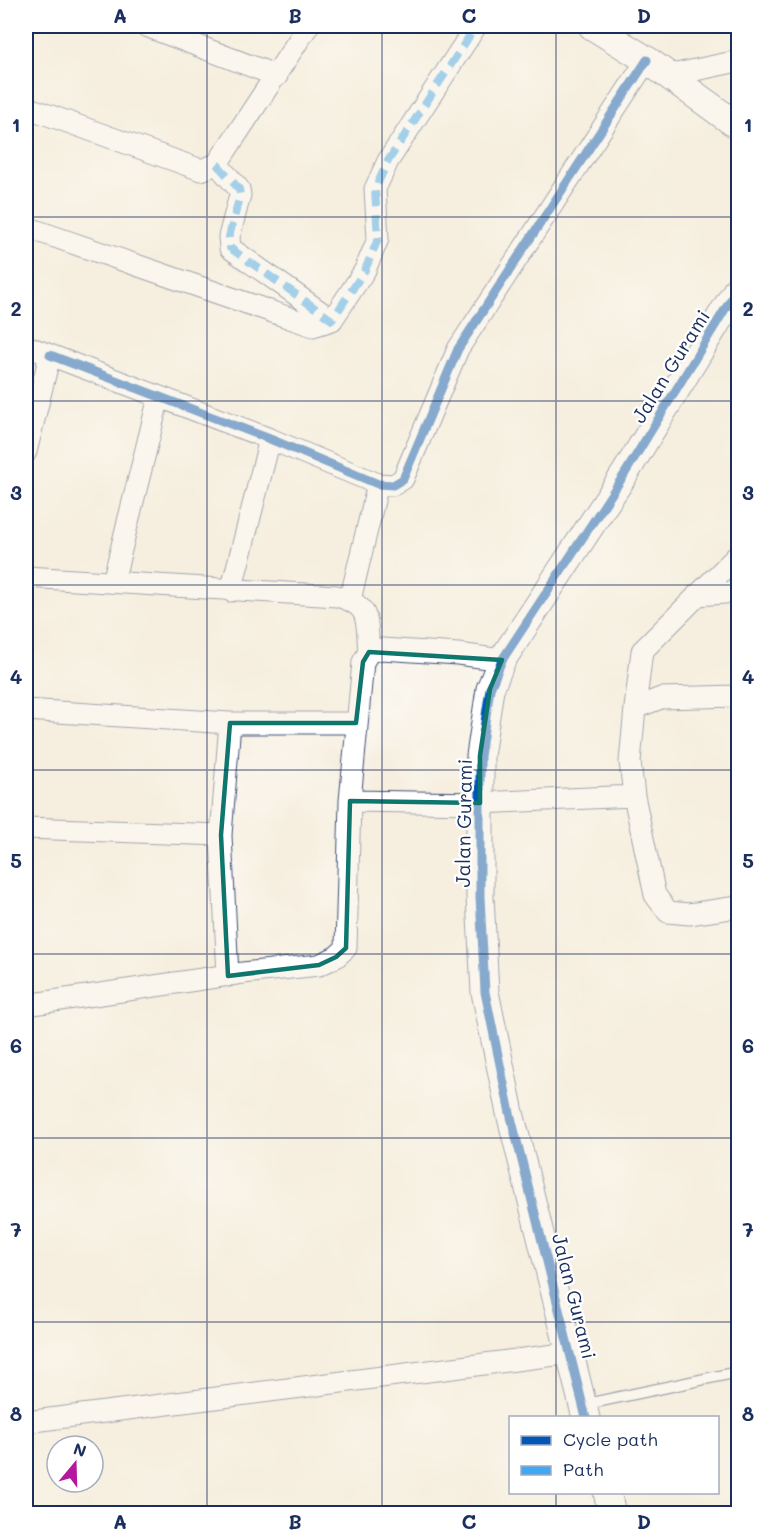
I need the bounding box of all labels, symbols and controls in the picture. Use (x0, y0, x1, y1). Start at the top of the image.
text: A (113, 2, 127, 28)
text: B (288, 2, 302, 28)
text: C (462, 2, 477, 28)
text: D (637, 2, 651, 28)
text: 1 (12, 111, 20, 137)
text: 1 (744, 111, 752, 137)
text: 2 (10, 295, 22, 321)
text: 2 (742, 295, 754, 321)
street label: Jalan Gurami (625, 305, 715, 427)
text: 3 (10, 479, 22, 505)
text: 3 (742, 479, 754, 505)
text: 4 (10, 663, 23, 689)
text: 4 (742, 663, 755, 689)
street label: Jalan Gurami (449, 758, 477, 888)
text: 5 (10, 847, 22, 873)
text: 5 (742, 847, 754, 873)
text: 6 (10, 1032, 22, 1058)
text: 6 (742, 1032, 754, 1058)
text: 7 (10, 1216, 22, 1242)
text: 7 (742, 1216, 754, 1242)
street label: Jalan Gurami (547, 1230, 603, 1362)
text: 8 (10, 1400, 22, 1426)
text: 8 (742, 1400, 754, 1426)
legend (509, 1416, 719, 1494)
text: Cycle path (563, 1427, 658, 1451)
north arrow (45, 1434, 105, 1494)
text: N (71, 1437, 89, 1461)
text: Path (563, 1457, 603, 1481)
text: A (113, 1508, 127, 1534)
text: B (288, 1508, 302, 1534)
text: C (462, 1508, 477, 1534)
text: D (637, 1508, 651, 1534)

